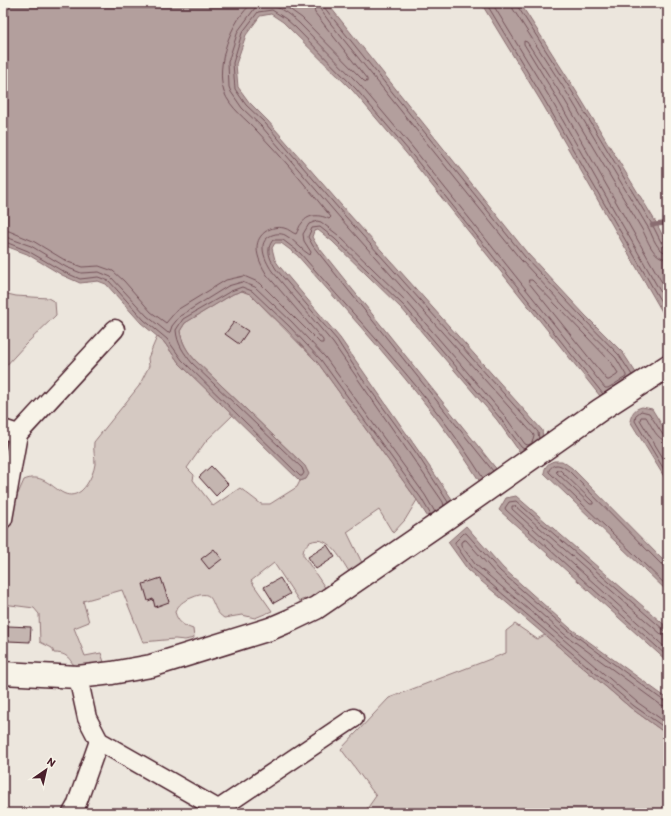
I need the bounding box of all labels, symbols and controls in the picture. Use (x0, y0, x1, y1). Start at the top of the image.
north arrow (26, 750, 66, 790)
text: N (45, 755, 58, 770)

